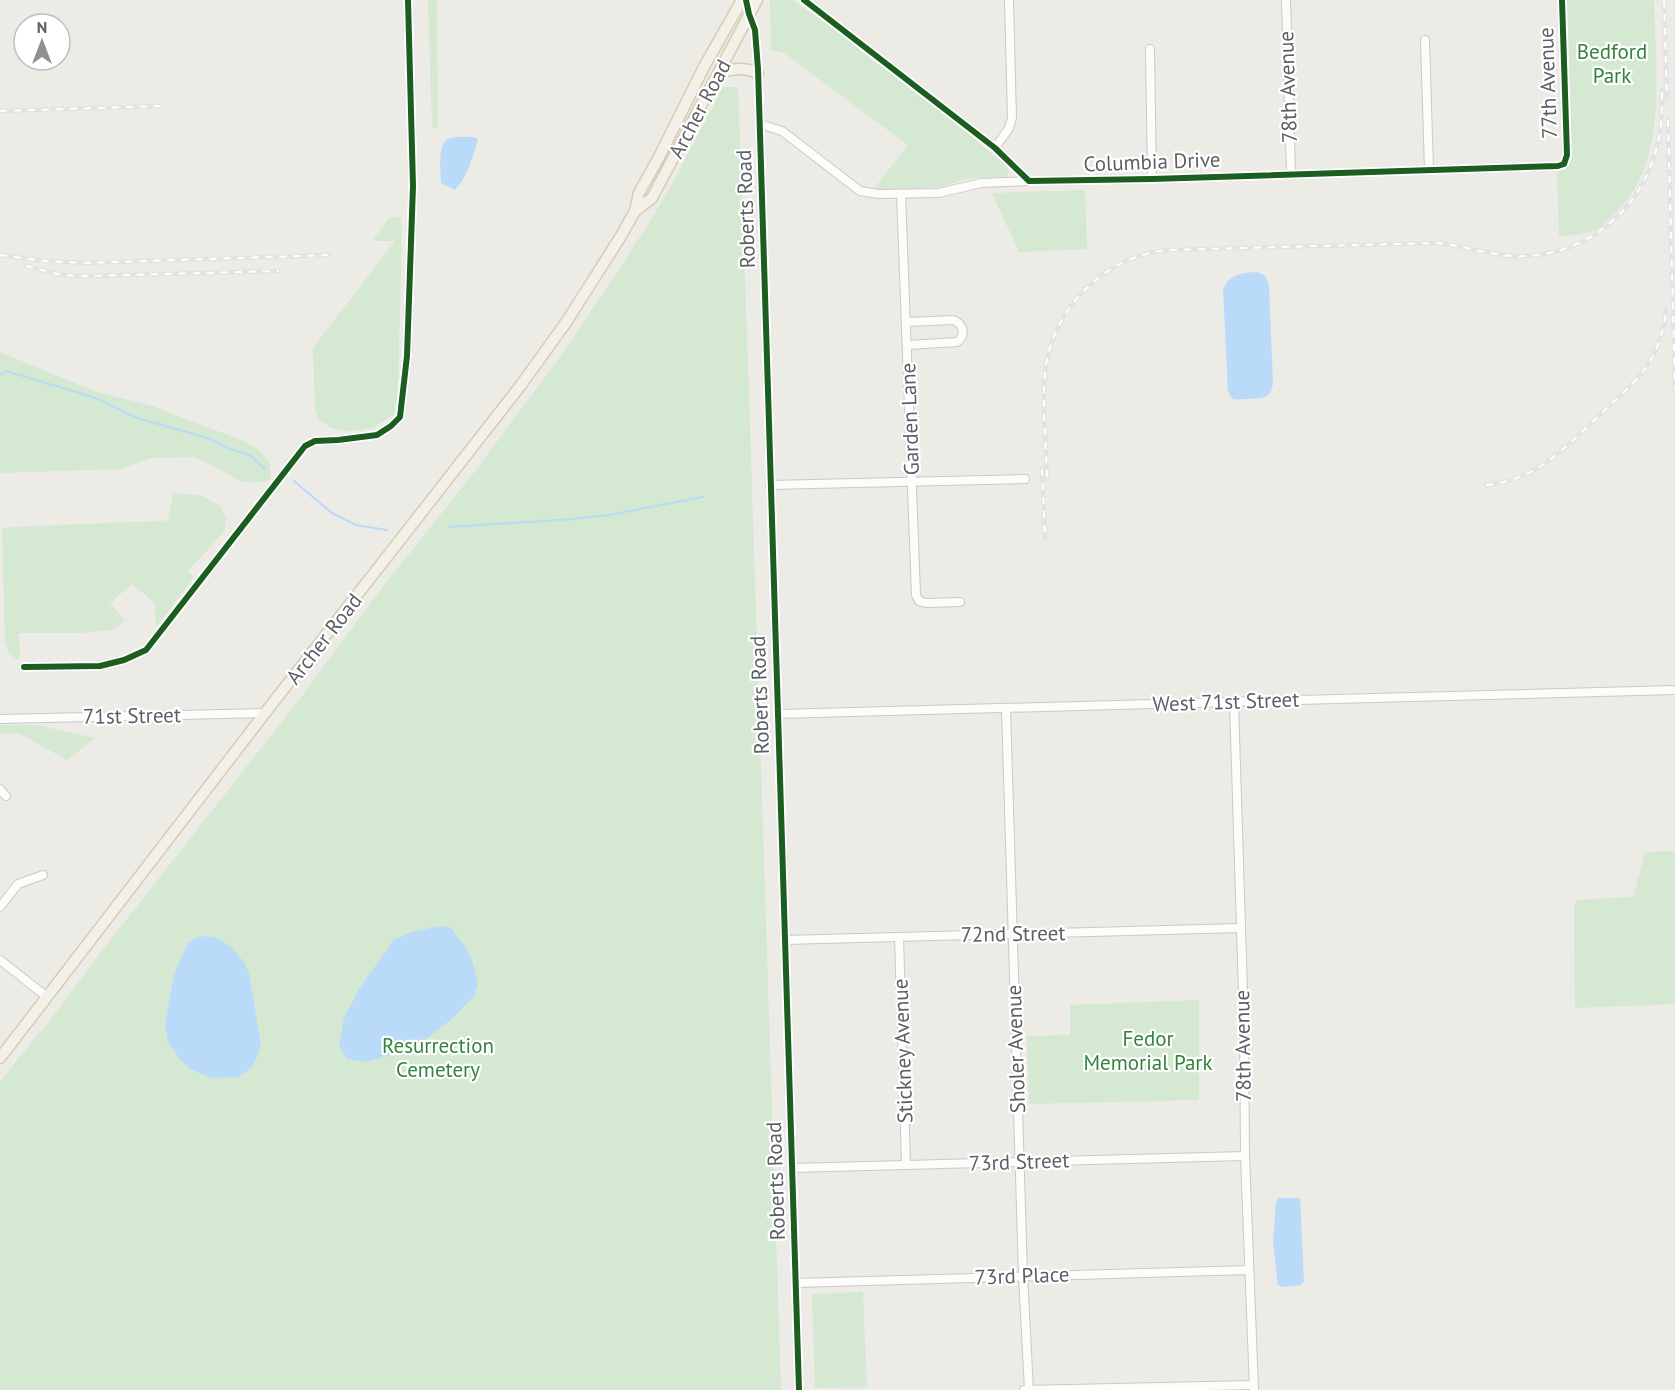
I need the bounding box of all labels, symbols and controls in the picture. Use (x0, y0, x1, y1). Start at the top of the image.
north arrow (12, 12, 72, 72)
text: N (37, 17, 47, 37)
street label: 77th Avenue (1532, 27, 1563, 139)
street label: 78th Avenue (1272, 31, 1303, 143)
park label: Bedford Park (1577, 38, 1647, 89)
street label: Archer Road (662, 55, 737, 163)
street label: Columbia Drive (1083, 146, 1221, 177)
street label: Roberts Road (730, 149, 761, 269)
street label: Garden Lane (894, 362, 925, 476)
street label: Archer Road (280, 588, 368, 690)
street label: Roberts Road (744, 635, 775, 755)
street label: West 71st Street (1152, 685, 1300, 718)
street label: 71st Street (83, 701, 181, 730)
street label: 72nd Street (960, 919, 1066, 948)
street label: Stickney Avenue (886, 978, 919, 1124)
street label: Sholer Avenue (1000, 984, 1031, 1114)
street label: 78th Avenue (1228, 990, 1257, 1102)
park label: Fedor Memorial Park (1083, 1025, 1213, 1076)
park label: Resurrection Cemetery (382, 1032, 494, 1083)
street label: Roberts Road (760, 1121, 791, 1241)
street label: 73rd Street (968, 1146, 1070, 1177)
street label: 73rd Place (974, 1260, 1070, 1291)

